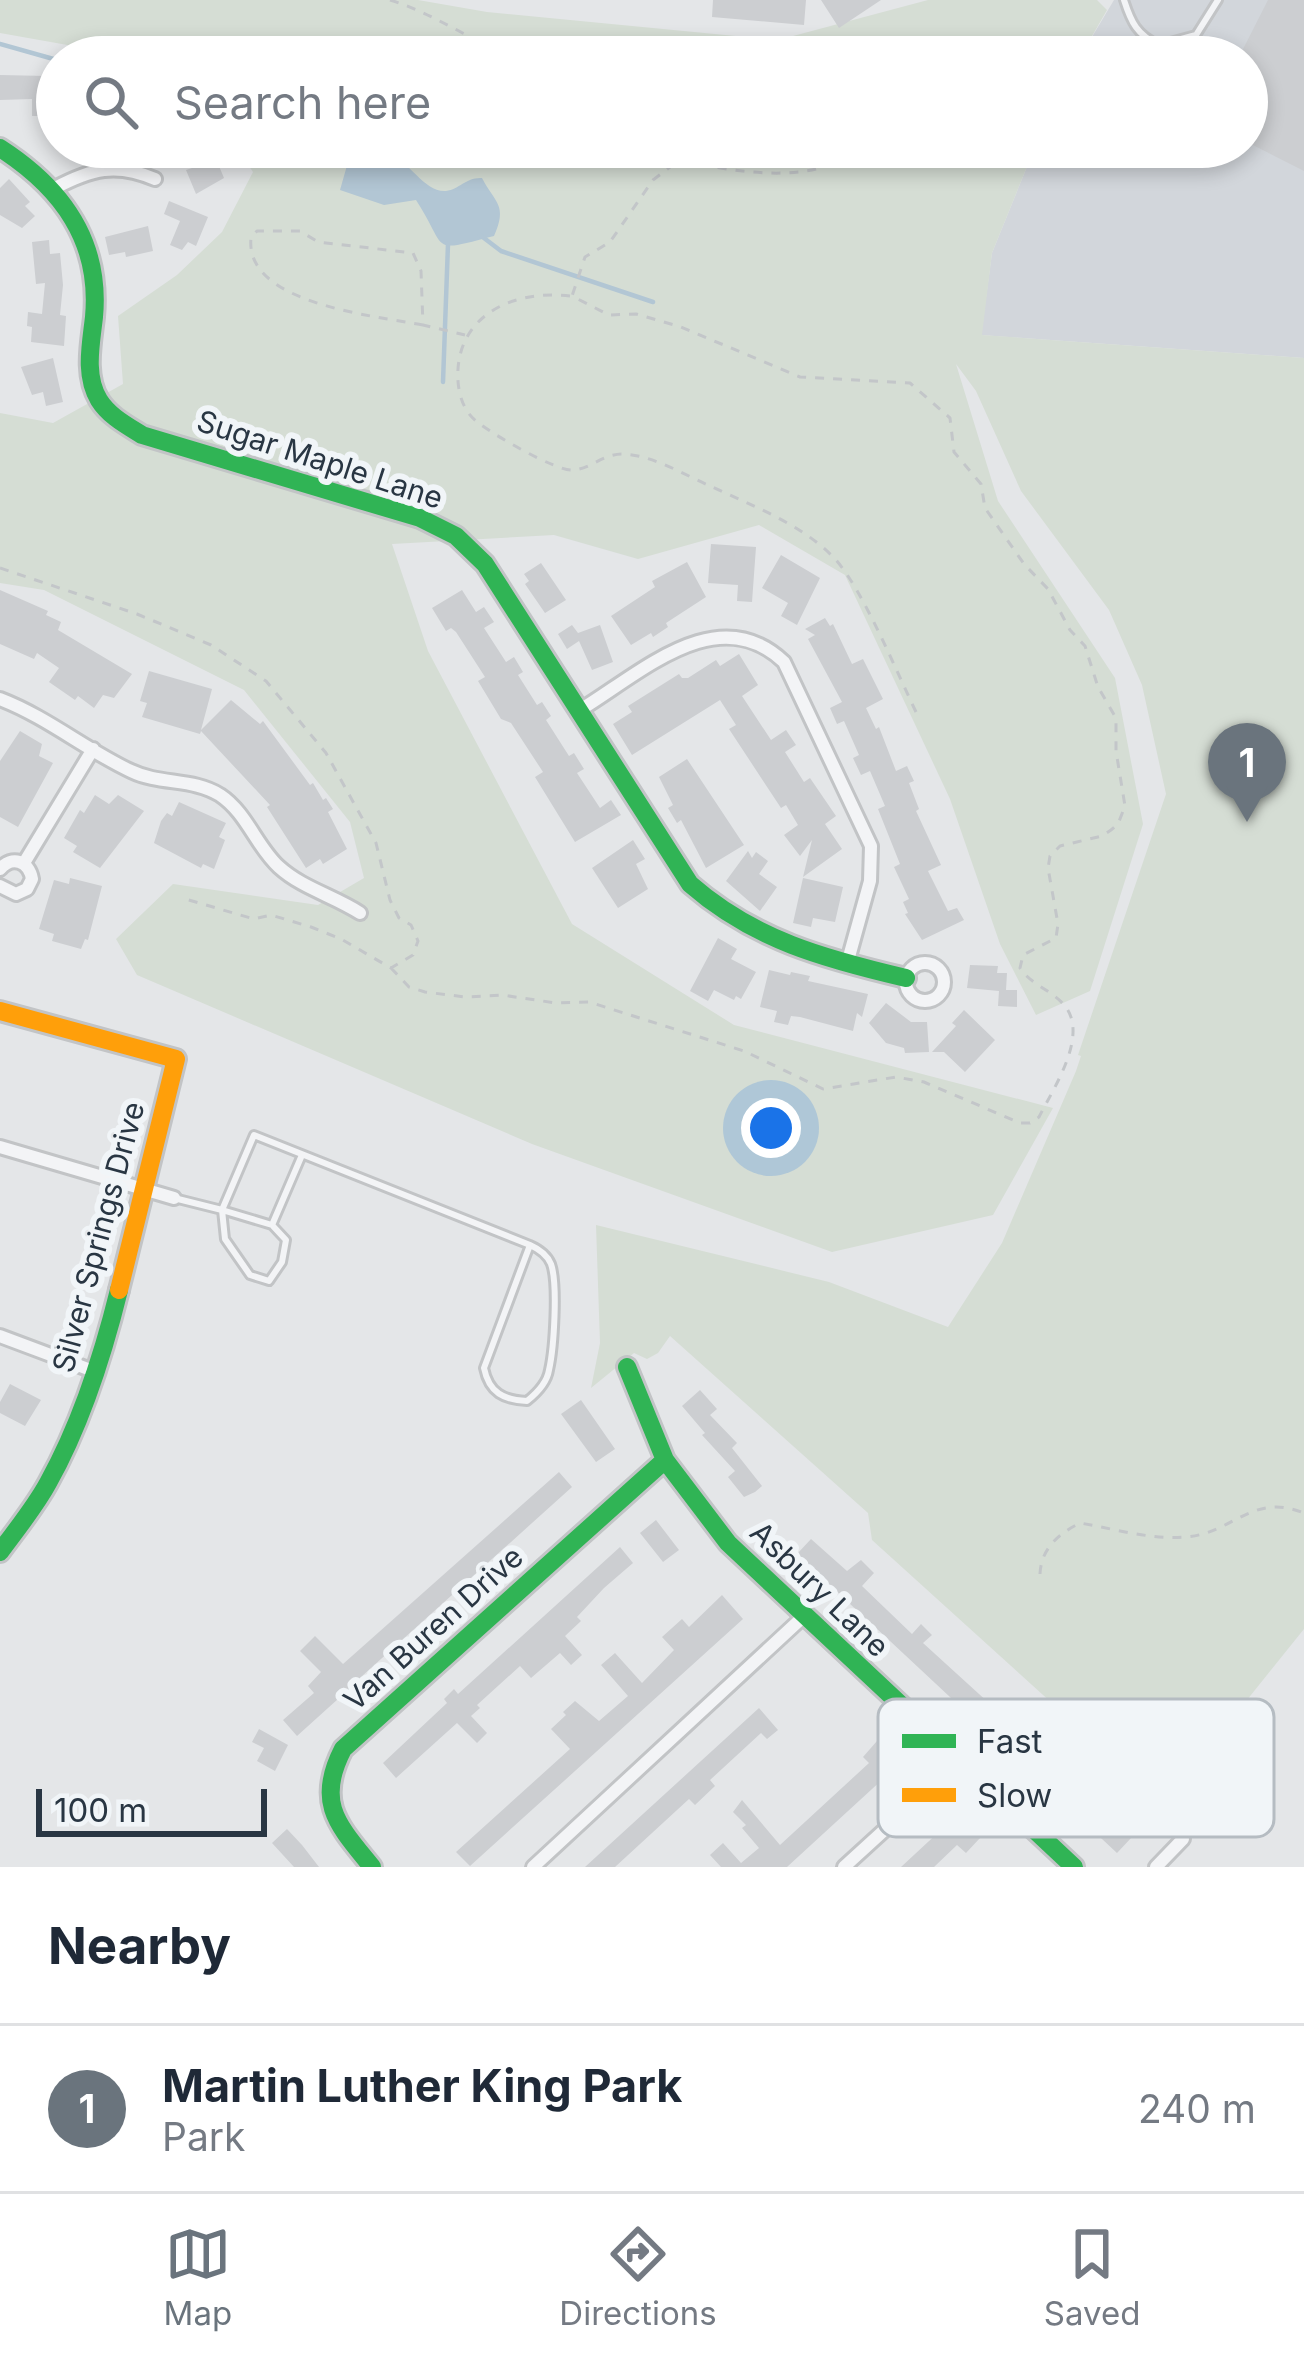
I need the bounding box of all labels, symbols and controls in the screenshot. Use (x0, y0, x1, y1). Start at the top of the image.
search box (36, 36, 1268, 168)
icon: search (78, 69, 144, 135)
text: Search here (174, 75, 431, 130)
street label: Sugar Maple Lane (192, 402, 448, 516)
pin: 1 (1208, 723, 1286, 822)
street label: Silver Springs Drive (45, 1098, 151, 1376)
your location (741, 1098, 801, 1158)
street label: Asbury Lane (743, 1514, 897, 1664)
street label: Van Buren Drive (336, 1538, 530, 1718)
legend (878, 1699, 1274, 1837)
text: Fast (977, 1721, 1043, 1761)
text: Slow (977, 1775, 1052, 1815)
scale bar (36, 1783, 267, 1836)
text: 100 m (54, 1790, 147, 1830)
text: Nearby (48, 1915, 231, 1976)
text: Martin Luther King Park (162, 2058, 682, 2113)
text: 1 (79, 2085, 95, 2132)
text: 240 m (1138, 2085, 1256, 2132)
text: Park (162, 2113, 246, 2160)
tab: Map (164, 2221, 232, 2333)
tab: Directions (559, 2221, 717, 2333)
tab: Saved (1044, 2221, 1140, 2333)

